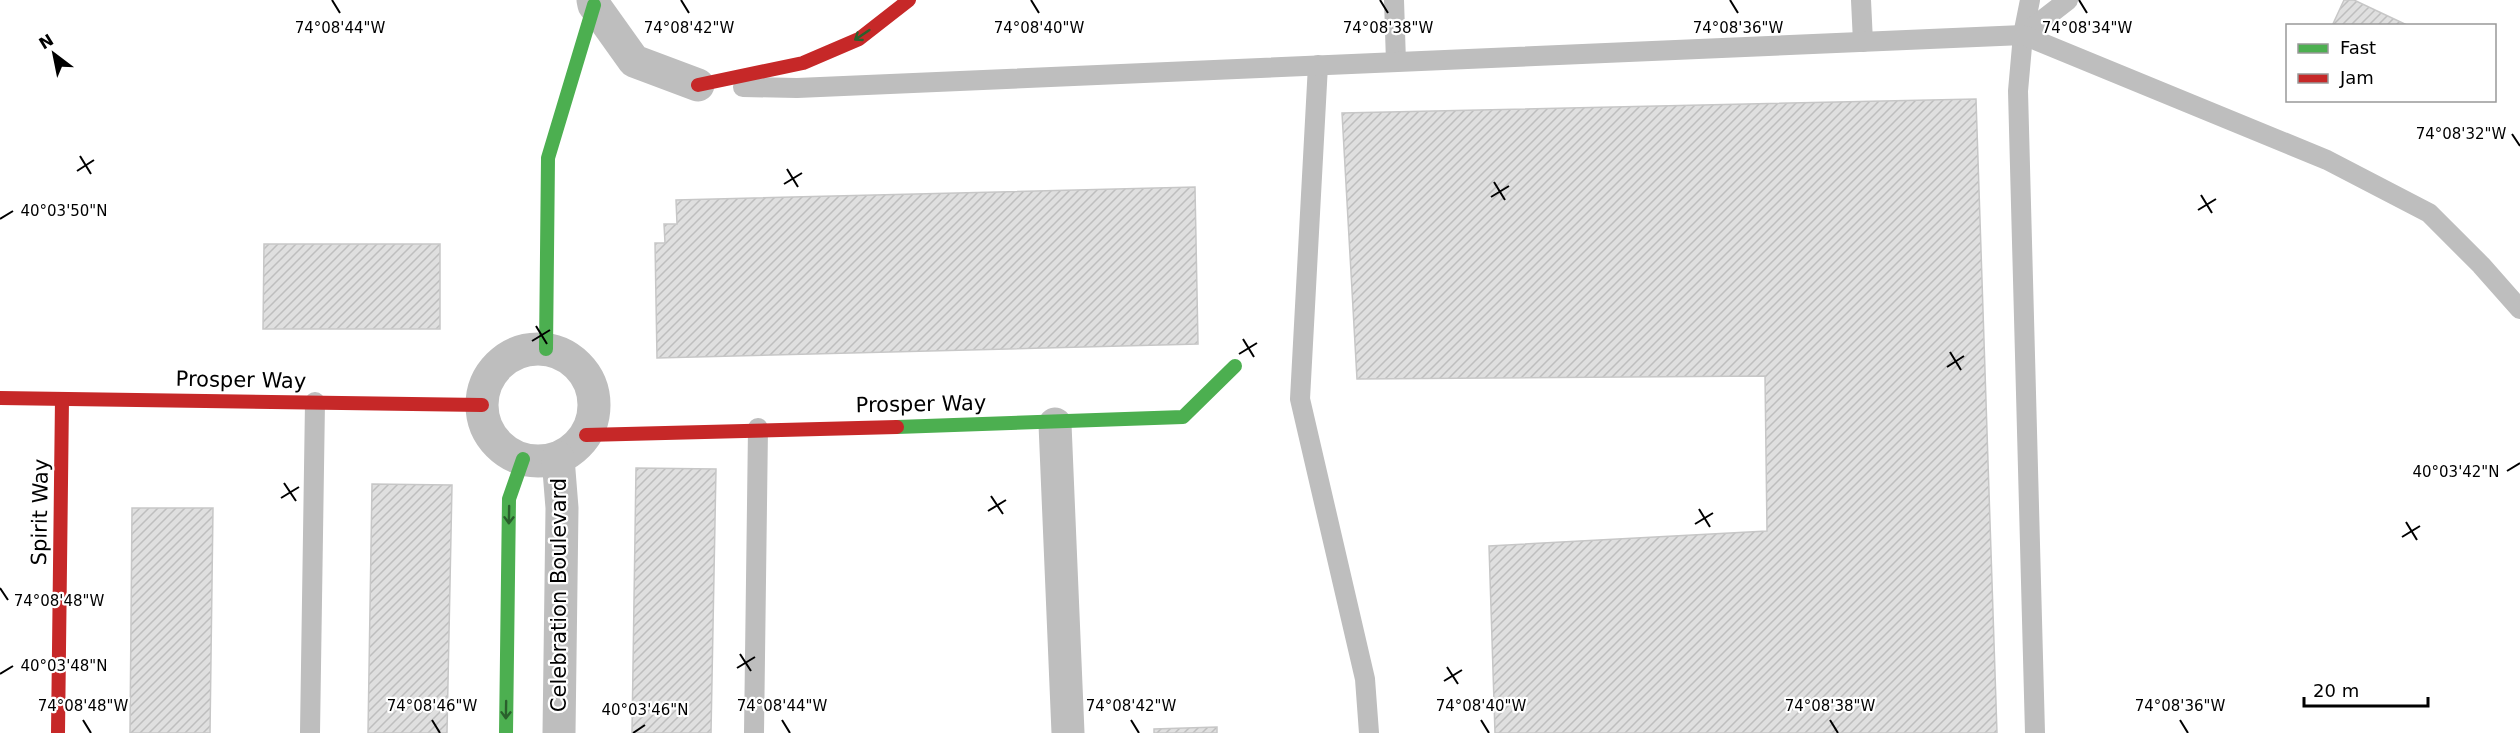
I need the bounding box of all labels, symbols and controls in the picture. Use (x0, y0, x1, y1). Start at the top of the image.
text: 74°08'44"W (295, 19, 385, 37)
text: 74°08'42"W (644, 19, 734, 37)
text: 74°08'40"W (994, 19, 1084, 37)
text: 74°08'38"W (1343, 19, 1433, 37)
text: 74°08'36"W (1693, 19, 1783, 37)
text: 74°08'34"W (2042, 19, 2132, 37)
north arrow (24, 24, 84, 84)
legend (2286, 24, 2496, 102)
one-way arrow (854, 29, 871, 42)
text: N (36, 30, 57, 53)
text: Fast (2340, 37, 2376, 58)
text: Jam (2339, 67, 2374, 88)
text: 74°08'32"W (2416, 125, 2506, 143)
text: 40°03'50"N (20, 202, 108, 220)
street label: Prosper Way (176, 367, 306, 393)
street label: Prosper Way (856, 391, 986, 417)
street label: Spirit Way (27, 459, 53, 565)
text: 40°03'42"N (2412, 463, 2500, 481)
street label: Celebration Boulevard (547, 478, 571, 712)
one-way arrow (503, 505, 514, 525)
text: 74°08'48"W (14, 592, 104, 610)
text: 40°03'48"N (20, 657, 108, 675)
scale bar (2304, 670, 2428, 708)
text: 20 m (2313, 680, 2359, 701)
text: 74°08'48"W (38, 697, 128, 715)
text: 74°08'46"W (387, 697, 477, 715)
text: 74°08'44"W (737, 697, 827, 715)
text: 74°08'42"W (1086, 697, 1176, 715)
text: 74°08'40"W (1436, 697, 1526, 715)
text: 74°08'38"W (1785, 697, 1875, 715)
text: 74°08'36"W (2135, 697, 2225, 715)
one-way arrow (500, 700, 512, 720)
text: 40°03'46"N (601, 701, 689, 719)

